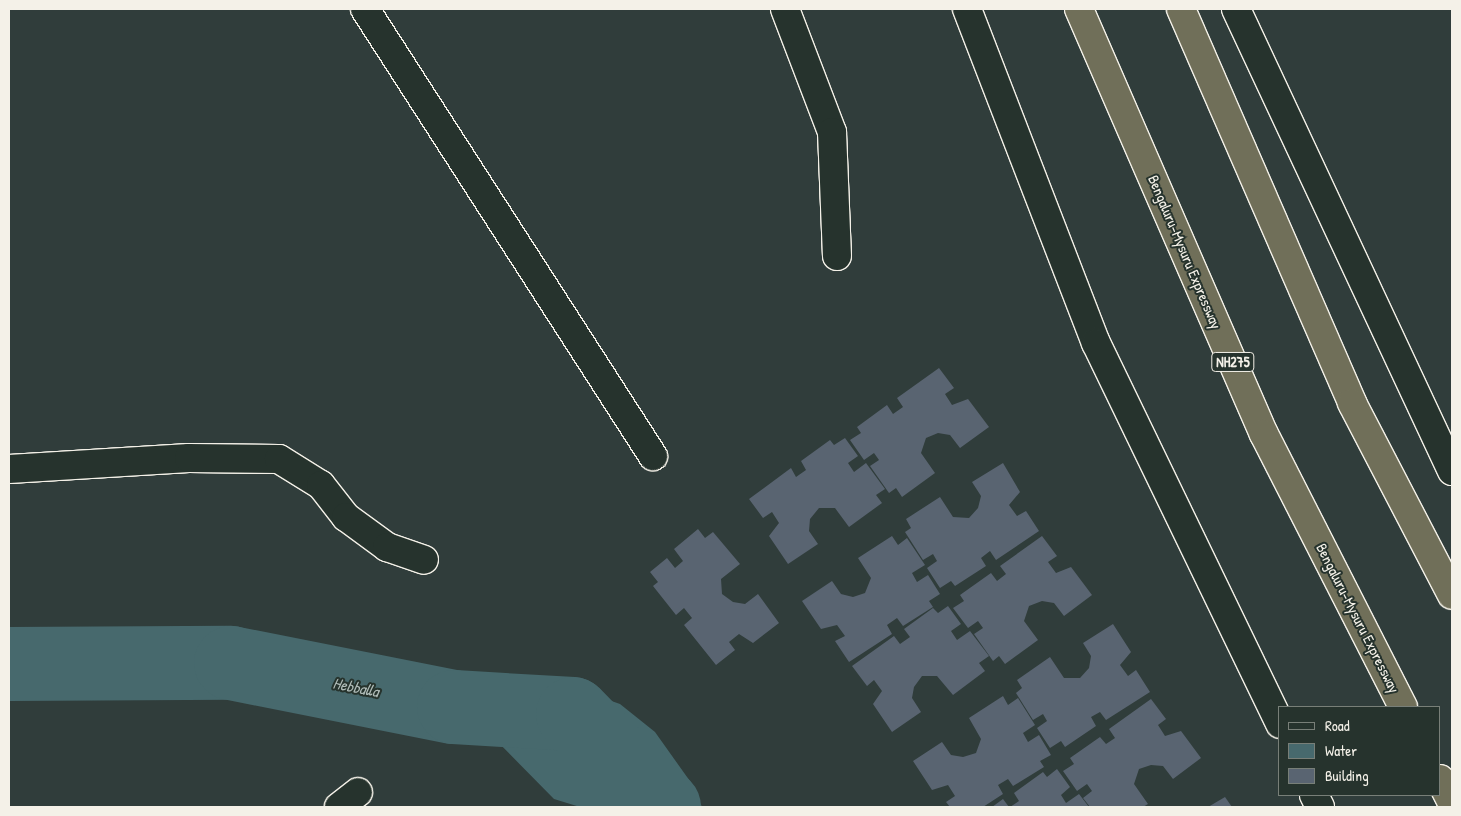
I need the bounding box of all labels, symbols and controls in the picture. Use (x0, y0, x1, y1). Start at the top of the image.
street label: Bengaluru-Mysuru Expressway (1144, 172, 1226, 332)
road number: NH275 (1210, 351, 1256, 374)
street label: Bengaluru-Mysuru Expressway (1312, 540, 1404, 696)
water label: Hebballa (331, 673, 381, 701)
legend (1278, 706, 1441, 796)
text: Road (1325, 715, 1350, 736)
text: Water (1325, 740, 1357, 761)
text: Building (1325, 765, 1369, 786)

